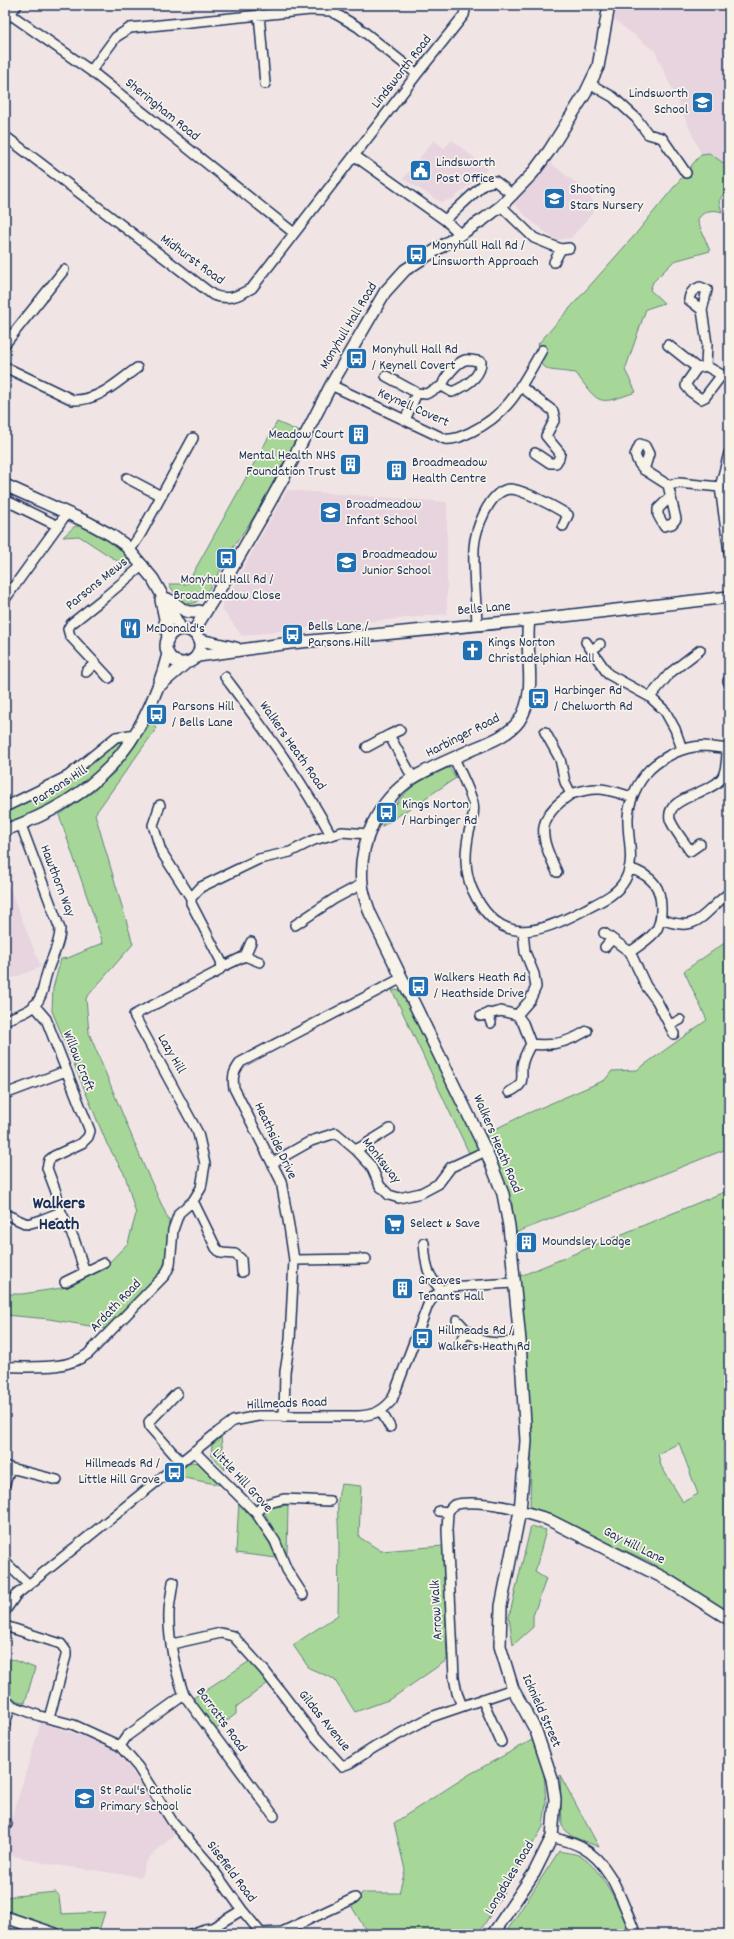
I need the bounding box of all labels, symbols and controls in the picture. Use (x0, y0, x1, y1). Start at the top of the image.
street label: Lindsworth Road (367, 31, 437, 113)
street label: Sheringham Road (120, 74, 204, 146)
place label: Lindsworth School (629, 84, 689, 120)
school or university icon: Lindsworth School (690, 89, 716, 115)
place label: Lindsworth Post Office (436, 153, 495, 189)
public building icon: Lindsworth Post Office (407, 158, 433, 184)
place label: Shooting Stars Nursery (570, 180, 644, 216)
school or university icon: Shooting Stars Nursery (542, 185, 568, 211)
street label: Midhurst Road (156, 230, 228, 290)
place label: Monyhull Hall Rd / Linsworth Approach (432, 236, 538, 272)
bus stop icon: Monyhull Hall Rd / Linsworth Approach (404, 241, 430, 267)
street label: Monyhull Hall Road (315, 279, 383, 373)
place label: Monyhull Hall Rd / Keynell Covert (372, 340, 458, 376)
bus stop icon: Monyhull Hall Rd / Keynell Covert (344, 345, 370, 371)
street label: Keynell Covert (374, 383, 452, 433)
building icon: Meadow Court (346, 422, 372, 448)
place label: Meadow Court (269, 425, 344, 445)
place label: Mental Health NHS Foundation Trust (239, 446, 336, 482)
building icon: Mental Health NHS Foundation Trust (338, 451, 364, 477)
place label: Broadmeadow Health Centre (412, 453, 487, 489)
building icon: Broadmeadow Health Centre (384, 458, 410, 484)
place label: Broadmeadow Infant School (346, 495, 421, 531)
school or university icon: Broadmeadow Infant School (318, 500, 344, 526)
bus stop icon: Monyhull Hall Rd / Broadmeadow Close (214, 545, 240, 571)
place label: Broadmeadow Junior School (362, 545, 437, 581)
school or university icon: Broadmeadow Junior School (334, 550, 360, 576)
street label: Parsons Mews (62, 553, 133, 615)
place label: Monyhull Hall Rd / Broadmeadow Close (173, 570, 281, 606)
street label: Bells Lane (456, 597, 512, 621)
restaurant icon: McDonald's (117, 616, 143, 642)
place label: Bells Lane / Parsons Hill (308, 617, 371, 653)
place label: McDonald's (146, 619, 205, 639)
bus stop icon: Bells Lane / Parsons Hill (279, 622, 305, 648)
place label: Kings Norton Christadelphian Hall (488, 633, 596, 669)
church icon: Kings Norton Christadelphian Hall (459, 638, 485, 664)
place label: Harbinger Rd / Chelworth Rd (554, 681, 633, 717)
bus stop icon: Harbinger Rd / Chelworth Rd (525, 686, 551, 712)
place label: Parsons Hill / Bells Lane (172, 697, 235, 733)
street label: Walkers Heath Road (254, 697, 330, 795)
bus stop icon: Parsons Hill / Bells Lane (144, 702, 170, 728)
street label: Harbinger Road (422, 709, 504, 763)
street label: Parsons Hill (28, 760, 92, 811)
place label: Kings Norton / Harbinger Rd (402, 795, 477, 831)
bus stop icon: Kings Norton / Harbinger Rd (373, 800, 399, 826)
street label: Hawthorn Way (34, 842, 80, 920)
place label: Walkers Heath Rd / Heathside Drive (434, 968, 526, 1004)
bus stop icon: Walkers Heath Rd / Heathside Drive (406, 973, 432, 999)
street label: Willow Croft (57, 1028, 99, 1094)
street label: Lazy Hill (152, 1030, 191, 1078)
street label: Walkers Heath Road (467, 1092, 527, 1196)
street label: Heathside Drive (248, 1099, 302, 1183)
street label: Monksway (357, 1134, 406, 1189)
district label: Walkers Heath (33, 1192, 86, 1238)
supermarket icon: Select & Save (382, 1211, 408, 1237)
place label: Select & Save (410, 1214, 480, 1234)
building icon: Moundsley Lodge (514, 1229, 540, 1255)
place label: Moundsley Lodge (542, 1232, 631, 1252)
place label: Greaves Tenants Hall (418, 1271, 485, 1307)
street label: Ardath Road (86, 1275, 146, 1337)
building icon: Greaves Tenants Hall (390, 1276, 416, 1302)
place label: Hillmeads Rd / Walkers Heath Rd (438, 1321, 530, 1357)
bus stop icon: Hillmeads Rd / Walkers Heath Rd (410, 1326, 436, 1352)
street label: Hillmeads Road (246, 1393, 328, 1415)
street label: Little Hill Grove (207, 1444, 277, 1518)
place label: Hillmeads Rd / Little Hill Grove (79, 1454, 160, 1490)
bus stop icon: Hillmeads Rd / Little Hill Grove (162, 1459, 188, 1485)
street label: Gay Hill Lane (600, 1522, 668, 1570)
street label: Arrow Walk (425, 1579, 449, 1641)
street label: Icknield Street (516, 1671, 566, 1751)
street label: Barratts Road (191, 1683, 251, 1757)
street label: Gildas Avenue (293, 1686, 355, 1756)
place label: St Paul's Catholic Primary School (100, 1781, 192, 1817)
school or university icon: St Paul's Catholic Primary School (71, 1786, 97, 1812)
street label: Sisefield Road (201, 1837, 261, 1907)
street label: Longdales Road (480, 1838, 540, 1918)

